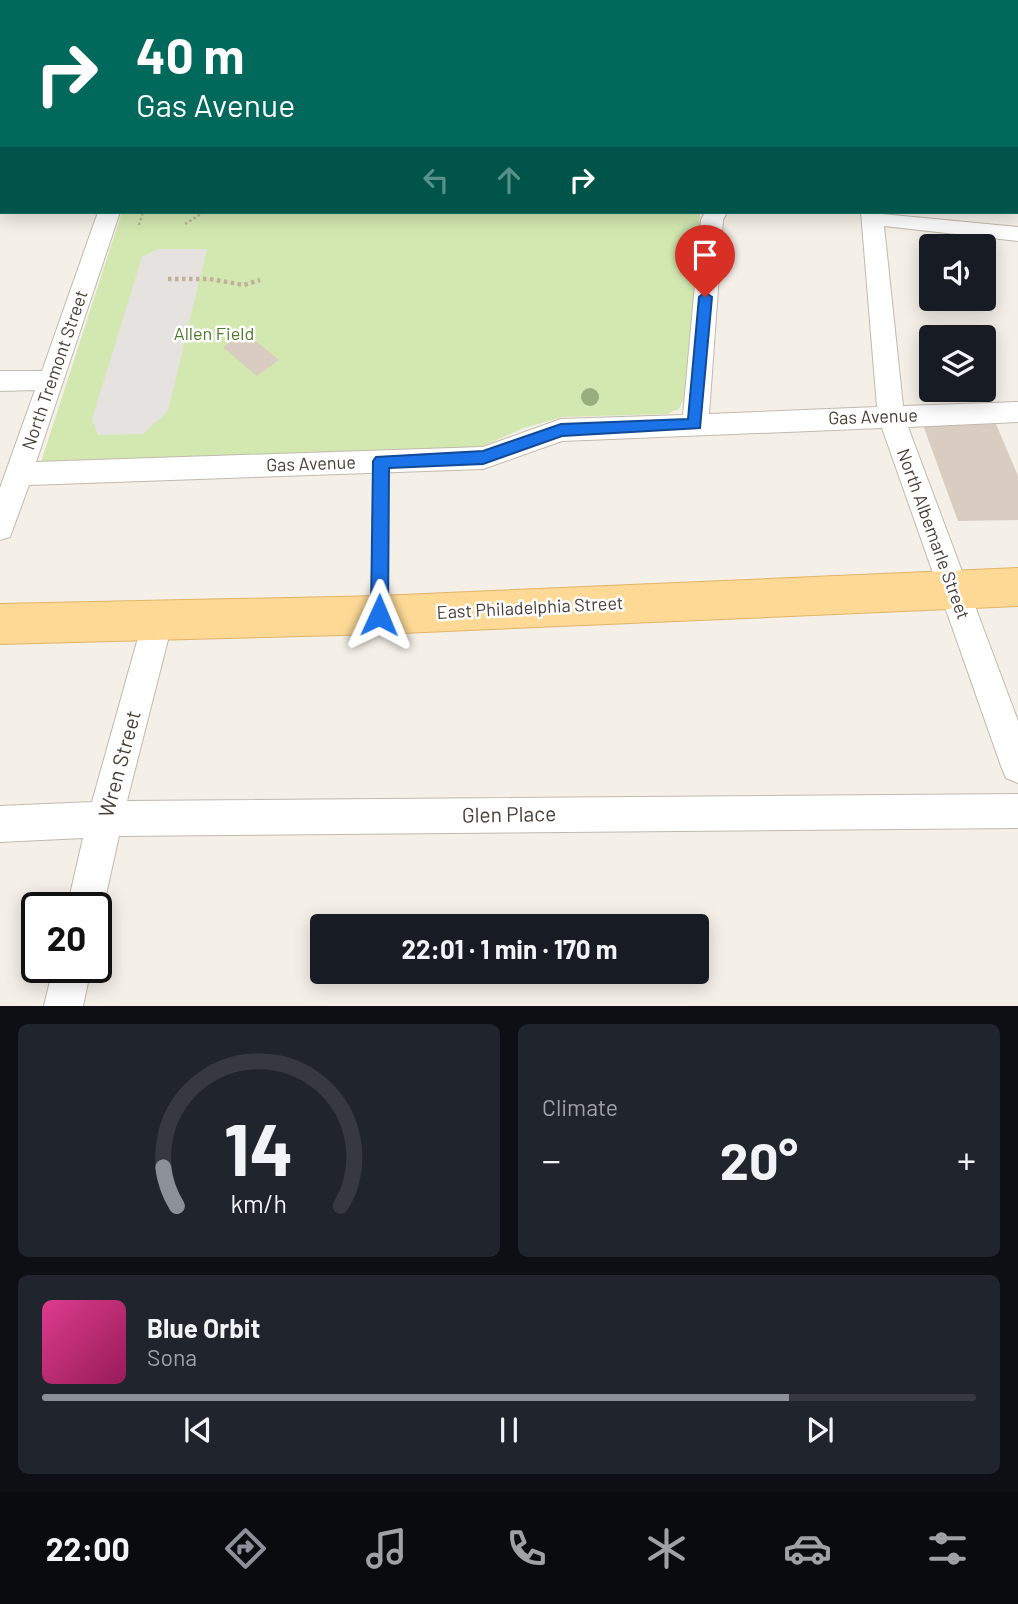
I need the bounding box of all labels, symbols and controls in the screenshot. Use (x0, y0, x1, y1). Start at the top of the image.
text: 40 m (136, 25, 244, 84)
icon: right (21, 28, 112, 119)
text: Gas Avenue (136, 85, 295, 123)
icon: left (417, 161, 455, 199)
icon: ahead (490, 161, 528, 199)
icon: right (563, 161, 601, 199)
pin (675, 225, 735, 297)
map controls (919, 234, 996, 402)
button: sound (919, 234, 996, 311)
icon: arrive (686, 236, 724, 274)
street label: North Tremont Street (16, 287, 92, 452)
park label: Allen Field (174, 322, 254, 344)
button: layers (919, 325, 996, 402)
street label: Gas Avenue (828, 403, 918, 429)
street label: North Albemarle Street (893, 445, 975, 622)
street label: Gas Avenue (266, 450, 356, 476)
position arrow (342, 578, 416, 652)
street label: East Philadelphia Street (436, 591, 624, 623)
street label: Wren Street (92, 707, 145, 820)
street label: Glen Place (462, 800, 556, 827)
speed limit sign: 20 (21, 892, 112, 983)
text: 22:01 · 1 min · 170 m (401, 933, 618, 964)
text: Climate (542, 1093, 618, 1121)
text: 14 (224, 1104, 294, 1192)
text: 20° (720, 1128, 798, 1190)
text: − (542, 1136, 561, 1182)
text: + (957, 1136, 976, 1182)
text: km/h (231, 1188, 287, 1218)
text: Blue Orbit (147, 1312, 260, 1343)
text: Sona (147, 1343, 197, 1371)
icon: previous (179, 1411, 217, 1449)
icon: pause (490, 1411, 528, 1449)
icon: next (801, 1411, 839, 1449)
icon: directions (221, 1524, 270, 1573)
icon: music (362, 1524, 411, 1573)
icon: phone (502, 1524, 551, 1573)
icon: climate (642, 1524, 691, 1573)
icon: car (783, 1524, 832, 1573)
icon: filters (923, 1524, 972, 1573)
text: 22:00 (46, 1529, 130, 1567)

